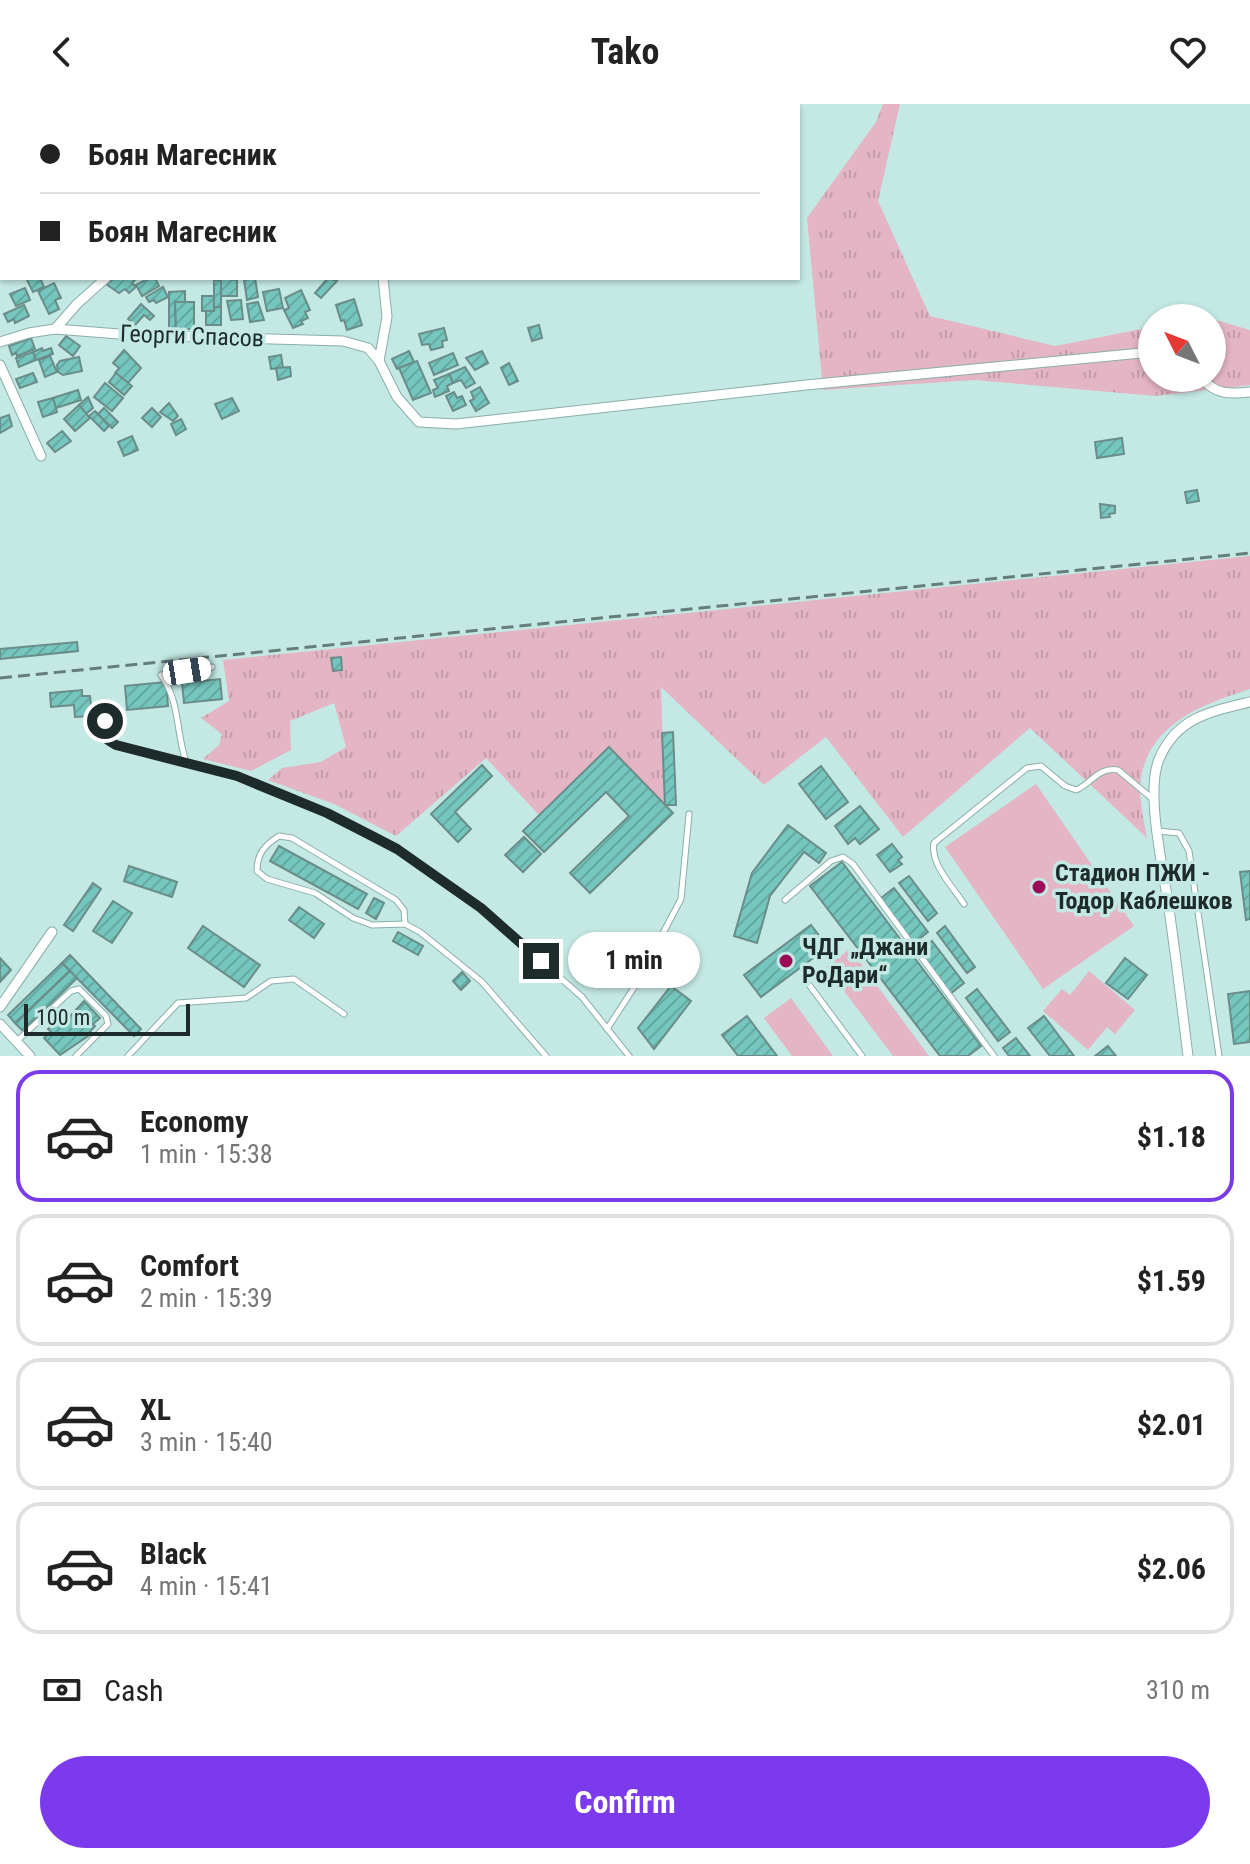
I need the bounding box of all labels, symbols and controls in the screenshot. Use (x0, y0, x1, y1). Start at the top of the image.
icon: back (40, 30, 84, 74)
icon: heart (1166, 30, 1210, 74)
text: Tako (591, 31, 659, 73)
text: Боян Магесник (88, 137, 277, 172)
text: Боян Магесник (88, 214, 277, 249)
north arrow (1138, 304, 1226, 392)
map controls (1138, 304, 1226, 392)
street label: Георги Спасов (120, 319, 264, 353)
car (161, 655, 213, 687)
route start (87, 703, 123, 739)
place label: Стадион ПЖИ - Тодор Каблешков (1055, 859, 1233, 915)
marker: Стадион ПЖИ - Тодор Каблешков (1030, 878, 1048, 896)
callout: 1 min (569, 933, 701, 989)
place label: ЧДГ „Джани РоДари“ (802, 933, 928, 989)
route end (523, 943, 559, 979)
text: 1 min (605, 945, 663, 975)
marker: ЧДГ „Джани РоДари“ (777, 952, 795, 970)
scale bar (24, 1000, 190, 1036)
text: 100 m (36, 1005, 90, 1030)
icon: car (44, 1100, 116, 1172)
text: Economy (140, 1104, 248, 1139)
text: $1.18 (1137, 1119, 1206, 1154)
text: 1 min · 15:38 (140, 1139, 273, 1169)
icon: car (44, 1244, 116, 1316)
text: Comfort (140, 1248, 239, 1283)
text: $1.59 (1137, 1263, 1206, 1298)
text: 2 min · 15:39 (140, 1283, 273, 1313)
icon: car (44, 1388, 116, 1460)
text: XL (140, 1392, 171, 1427)
text: $2.01 (1137, 1407, 1206, 1442)
text: 3 min · 15:40 (140, 1427, 273, 1457)
icon: car (44, 1532, 116, 1604)
text: Black (140, 1536, 207, 1571)
text: $2.06 (1137, 1551, 1206, 1586)
text: 4 min · 15:41 (140, 1571, 273, 1601)
icon: cash (40, 1668, 84, 1712)
text: Cash (104, 1673, 164, 1708)
text: 310 m (1146, 1675, 1210, 1705)
button: Confirm (40, 1756, 1210, 1848)

